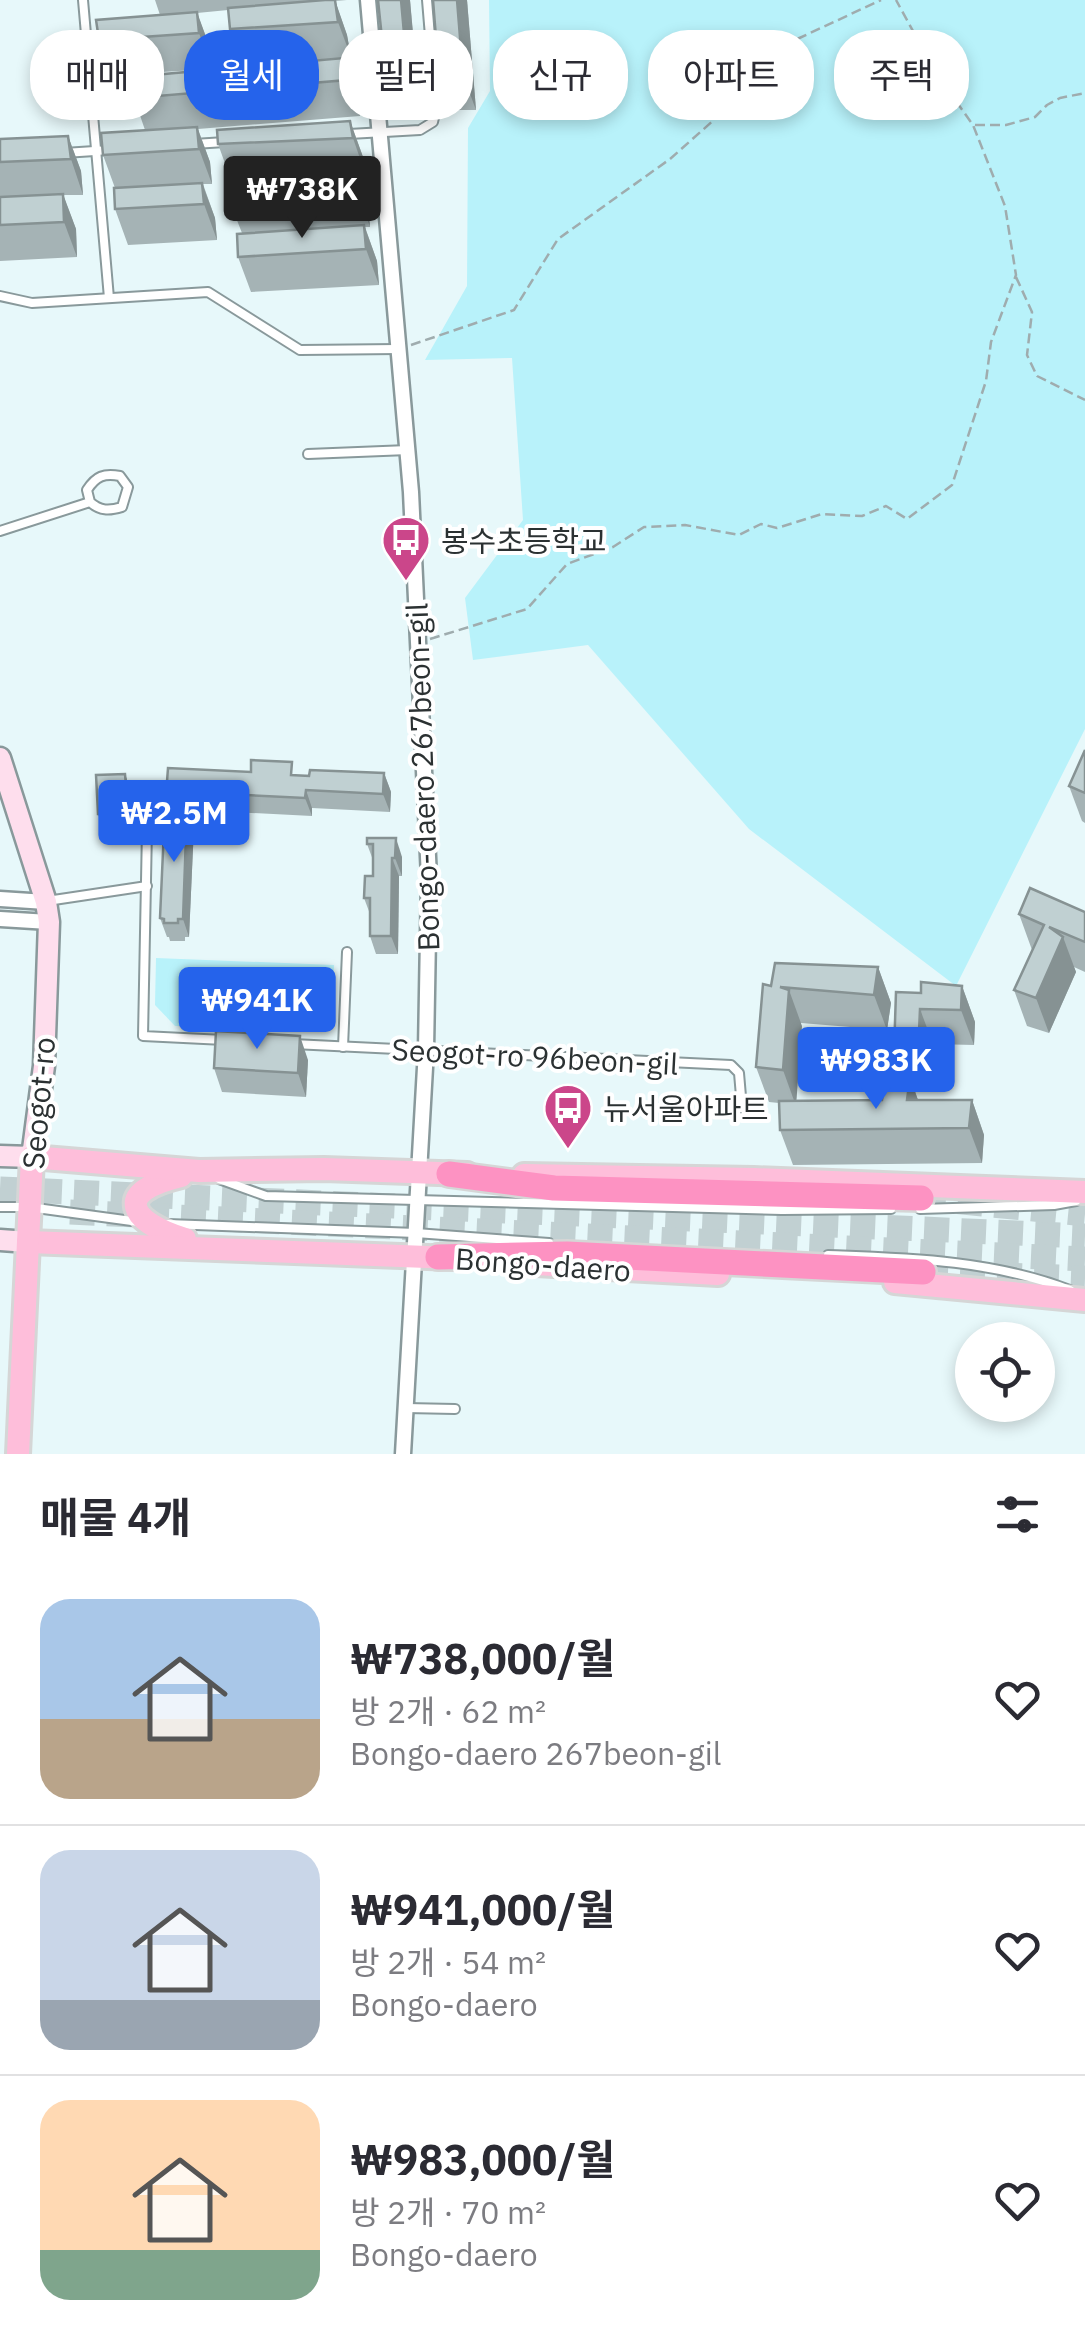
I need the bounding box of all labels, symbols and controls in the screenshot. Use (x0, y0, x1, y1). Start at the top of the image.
chip: 매매 (30, 30, 164, 120)
chip: 월세 (184, 30, 319, 120)
chip: 필터 (339, 30, 473, 120)
chip: 신규 (493, 30, 628, 120)
chip: 아파트 (648, 30, 814, 120)
chip: 주택 (834, 30, 969, 120)
pin: ₩738K (232, 156, 372, 241)
text: ₩738K (246, 167, 358, 209)
bus stop icon: 봉수초등학교 (380, 514, 432, 582)
place label: 봉수초등학교 (441, 521, 607, 560)
street label: Bongo-daero 267beon-gil (396, 602, 448, 952)
pin: ₩2.5M (104, 780, 244, 865)
text: ₩2.5M (120, 791, 228, 833)
pin: ₩941K (187, 967, 327, 1052)
text: ₩941K (201, 978, 313, 1020)
pin: ₩983K (806, 1027, 946, 1112)
street label: Seogot-ro 96beon-gil (391, 1029, 679, 1083)
street label: Seogot-ro (13, 1035, 63, 1171)
text: ₩983K (820, 1038, 932, 1080)
bus stop icon: 뉴서울아파트 (542, 1082, 594, 1150)
place label: 뉴서울아파트 (603, 1089, 769, 1128)
street label: Bongo-daero (454, 1238, 632, 1290)
map controls (955, 1322, 1055, 1422)
button: locate (955, 1322, 1055, 1422)
icon: filters (990, 1487, 1045, 1542)
text: 매물 4개 (40, 1490, 191, 1545)
text: ₩738,000/월 (350, 1631, 615, 1686)
icon: home (120, 1639, 240, 1759)
icon: heart (990, 1672, 1045, 1727)
text: 방 2개 · 62 m² (350, 1690, 546, 1732)
text: Bongo-daero 267beon-gil (350, 1732, 722, 1774)
text: ₩941,000/월 (350, 1882, 615, 1937)
icon: home (120, 1890, 240, 2010)
icon: heart (990, 1923, 1045, 1978)
text: 방 2개 · 54 m² (350, 1941, 546, 1983)
text: Bongo-daero (350, 1983, 538, 2025)
text: ₩983,000/월 (350, 2132, 615, 2187)
icon: home (120, 2140, 240, 2260)
icon: heart (990, 2173, 1045, 2228)
text: 방 2개 · 70 m² (350, 2191, 546, 2233)
text: Bongo-daero (350, 2233, 538, 2275)

